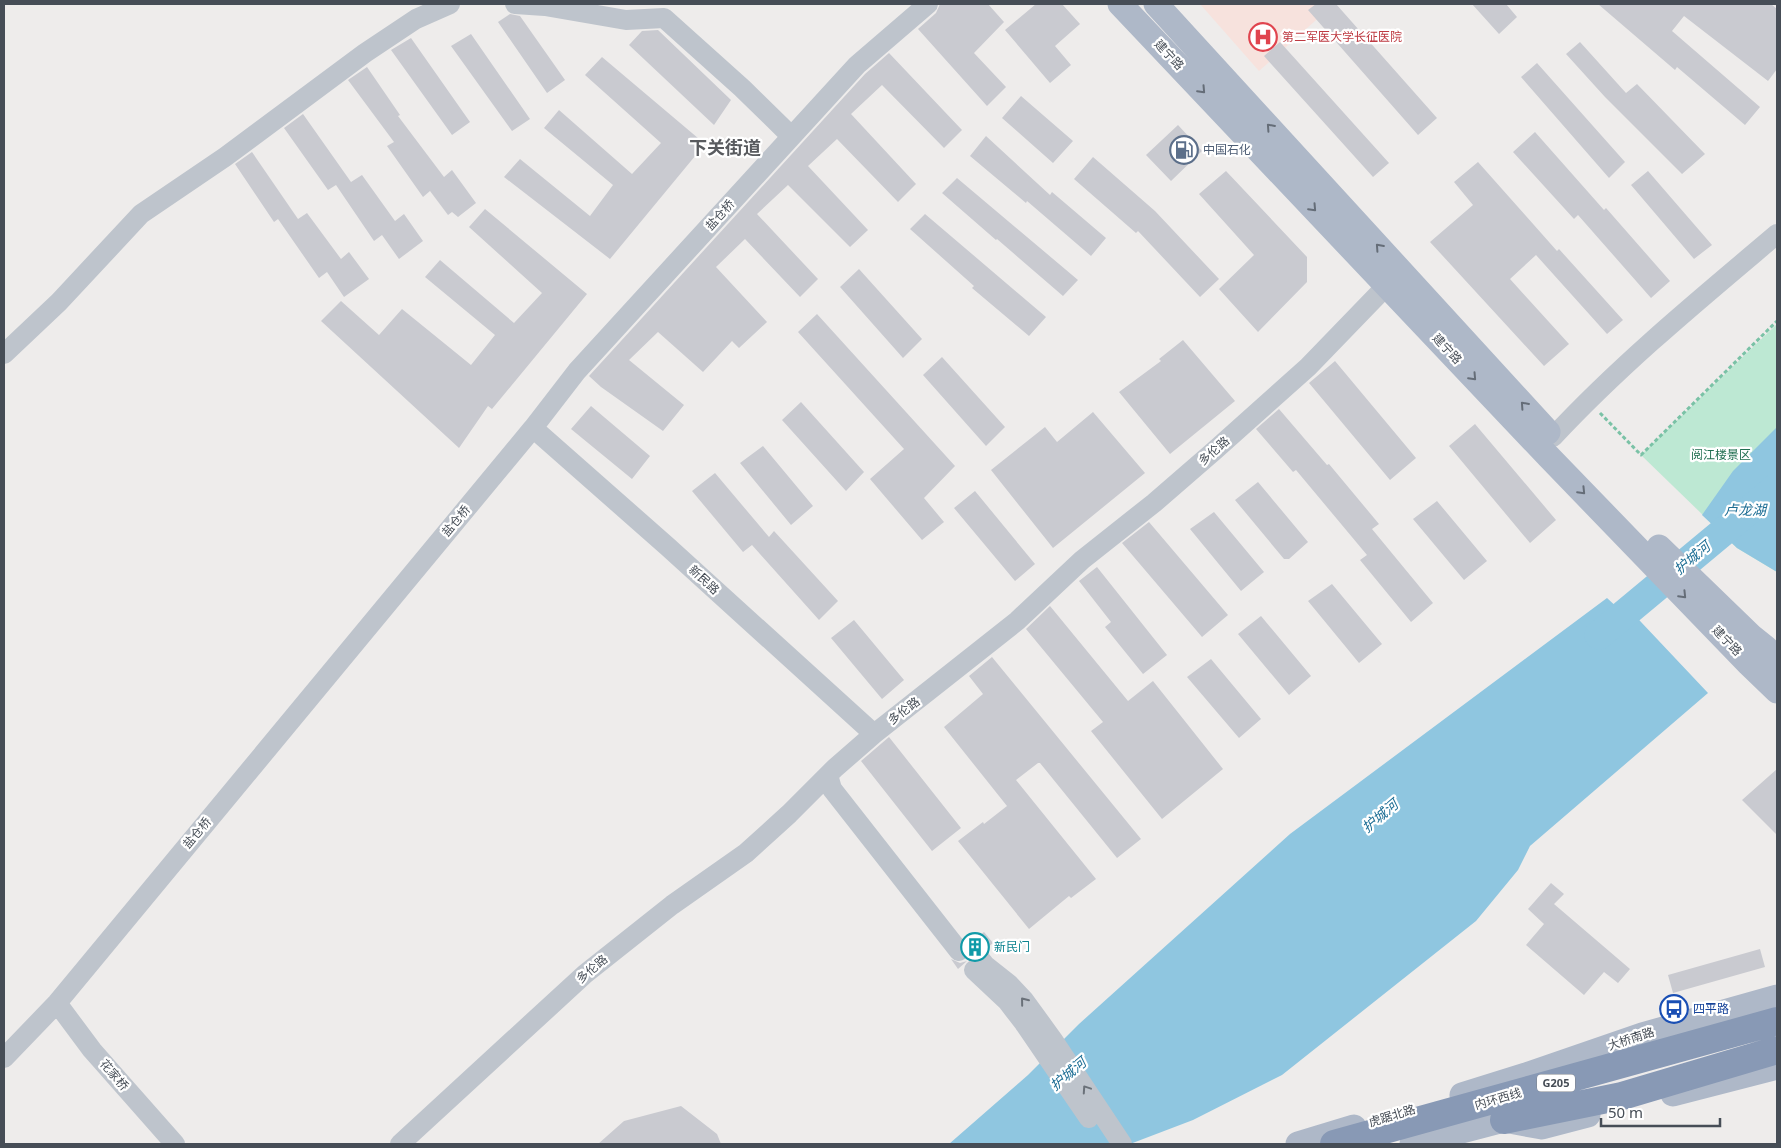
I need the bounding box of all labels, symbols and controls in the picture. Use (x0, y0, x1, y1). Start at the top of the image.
hospital icon: 第二军医大学长征医院 (1248, 22, 1278, 52)
place label: 第二军医大学长征医院 (1282, 28, 1402, 45)
street label: 建宁路 (1151, 36, 1188, 74)
one-way arrow (1196, 84, 1205, 93)
one-way arrow (1266, 123, 1275, 132)
district label: 下关街道 (689, 135, 761, 159)
fuel station icon: 中国石化 (1169, 135, 1199, 165)
place label: 中国石化 (1203, 141, 1251, 158)
street label: 盐仓桥 (701, 196, 738, 234)
one-way arrow (1308, 203, 1317, 212)
one-way arrow (1376, 243, 1385, 252)
street label: 建宁路 (1429, 330, 1466, 368)
one-way arrow (1467, 371, 1476, 380)
one-way arrow (1521, 402, 1530, 411)
street label: 多伦路 (1195, 432, 1233, 469)
park label: 阅江楼景区 (1691, 446, 1751, 463)
one-way arrow (1576, 485, 1585, 494)
water label: 卢龙湖 (1724, 500, 1768, 519)
street label: 盐仓桥 (438, 501, 474, 540)
water label: 护城河 (1669, 535, 1716, 578)
street label: 新民路 (685, 561, 723, 598)
one-way arrow (1677, 590, 1686, 599)
street label: 建宁路 (1709, 622, 1746, 660)
street label: 多伦路 (884, 693, 923, 728)
water label: 护城河 (1357, 793, 1404, 836)
street label: 盐仓桥 (179, 813, 215, 852)
building icon: 新民门 (960, 932, 990, 962)
place label: 新民门 (994, 938, 1030, 955)
street label: 多伦路 (572, 951, 611, 987)
bus stop icon: 四平路 (1659, 994, 1689, 1024)
one-way arrow (1020, 997, 1029, 1006)
place label: 四平路 (1693, 1000, 1729, 1017)
street label: 大桥南路 (1605, 1023, 1656, 1054)
water label: 护城河 (1045, 1051, 1092, 1094)
street label: 花家桥 (96, 1056, 133, 1094)
road number: G205 (1537, 1074, 1575, 1092)
street label: 内环西线 (1472, 1084, 1523, 1113)
one-way arrow (1083, 1085, 1092, 1095)
scale bar (1601, 1096, 1720, 1128)
street label: 虎踞北路 (1366, 1100, 1417, 1131)
text: 50 m (1608, 1102, 1643, 1122)

